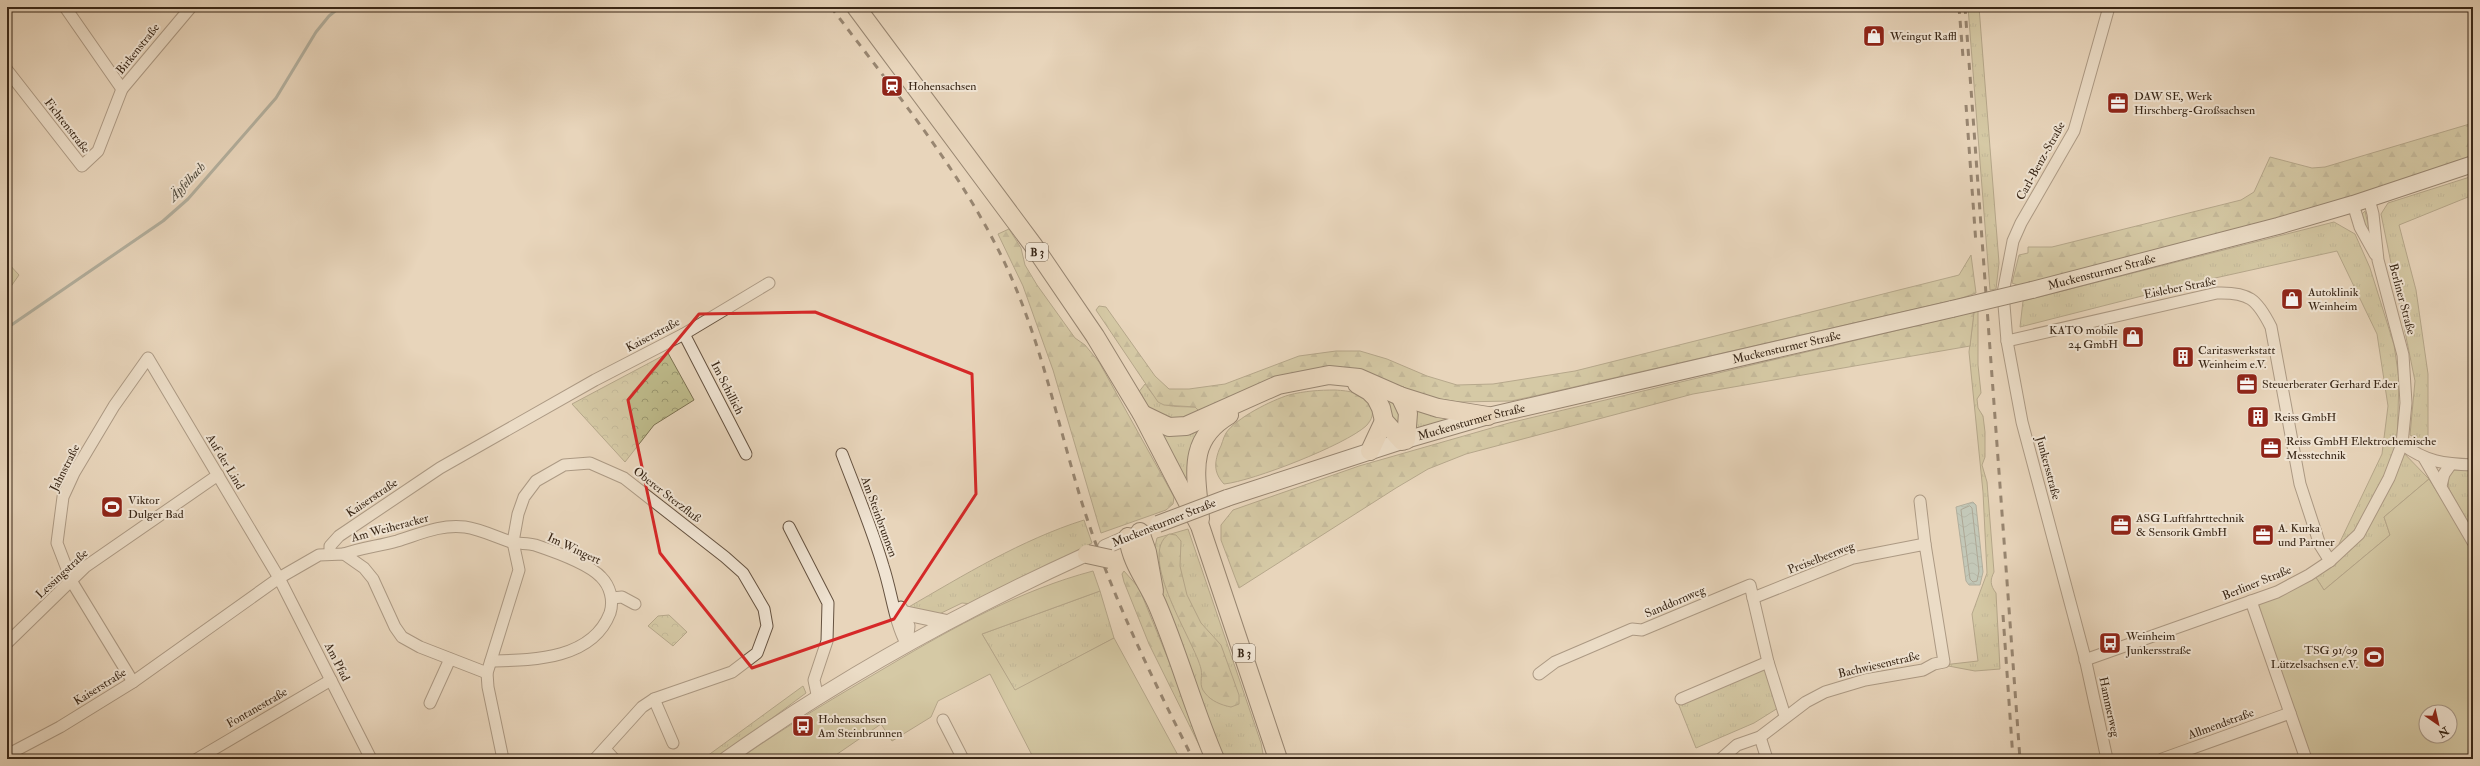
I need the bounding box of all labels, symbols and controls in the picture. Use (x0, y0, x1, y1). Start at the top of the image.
street label: Birkenstraße (113, 21, 163, 77)
shop icon: Weingut Raffl (1861, 23, 1887, 49)
place label: Weingut Raffl (1889, 29, 1957, 44)
station icon: Hohensachsen (879, 73, 905, 99)
place label: Hohensachsen (908, 79, 976, 94)
place label: DAW SE, Werk Hirschberg-Großsachsen (2134, 89, 2255, 118)
office icon: DAW SE, Werk Hirschberg-Großsachsen (2105, 90, 2131, 116)
street label: Fichtenstraße (41, 96, 93, 156)
street label: Carl-Benz-Straße (2013, 119, 2069, 203)
water label: Äpfelbach (164, 159, 209, 206)
road number: B 3 (1026, 243, 1048, 261)
street label: Muckensturmer Straße (2046, 251, 2157, 293)
street label: Berliner Straße (2385, 262, 2419, 336)
street label: Eisleber Straße (2143, 274, 2217, 302)
place label: Autoklinik Weinheim (2307, 285, 2359, 314)
shop icon: Autoklinik Weinheim (2279, 286, 2305, 312)
street label: Kaiserstraße (623, 315, 683, 355)
place label: KATO mobile 24 GmbH (2049, 323, 2118, 352)
shop icon: KATO mobile 24 GmbH (2120, 324, 2146, 350)
street label: Muckensturmer Straße (1731, 327, 1842, 367)
place label: Caritaswerkstatt Weinheim e.V. (2197, 343, 2275, 372)
building icon: Caritaswerkstatt Weinheim e.V. (2170, 344, 2196, 370)
street label: Im Schillich (707, 359, 747, 418)
office icon: Steuerberater Gerhard Eder (2234, 371, 2260, 397)
place label: Steuerberater Gerhard Eder (2262, 377, 2398, 392)
street label: Muckensturmer Straße (1416, 400, 1527, 444)
building icon: Reiss GmbH (2245, 404, 2271, 430)
place label: Reiss GmbH (2274, 410, 2336, 425)
street label: Auf der Lind (202, 431, 247, 493)
street label: Junkersstraße (2032, 434, 2064, 501)
place label: Reiss GmbH Elektrochemische Messtechnik (2286, 434, 2436, 463)
office icon: Reiss GmbH Elektrochemische Messtechnik (2258, 435, 2284, 461)
street label: Jahnstraße (46, 442, 83, 495)
street label: Oberer Sterzfluß (630, 464, 704, 526)
street label: Am Steinbrunnen (857, 474, 900, 559)
street label: Kaiserstraße (343, 475, 401, 521)
place label: Viktor Dulger Bad (128, 493, 184, 522)
sports icon: Viktor Dulger Bad (99, 494, 125, 520)
street label: Muckensturmer Straße (1110, 495, 1218, 551)
street label: Am Weiheracker (349, 510, 431, 546)
place label: ASG Luftfahrttechnik & Sensorik GmbH (2135, 511, 2244, 540)
office icon: ASG Luftfahrttechnik & Sensorik GmbH (2108, 512, 2134, 538)
place label: A. Kurka und Partner (2277, 521, 2335, 550)
office icon: A. Kurka und Partner (2250, 522, 2276, 548)
street label: Im Wingert (545, 530, 603, 568)
street label: Preiselbeerweg (1785, 538, 1858, 578)
street label: Lessingstraße (33, 546, 91, 602)
street label: Berliner Straße (2220, 562, 2294, 604)
street label: Sanddornweg (1643, 582, 1708, 621)
place label: Weinheim Junkersstraße (2125, 629, 2191, 658)
bus stop icon: Weinheim Junkersstraße (2097, 630, 2123, 656)
street label: Am Pfad (321, 639, 353, 684)
place label: TSG 91/09 Lützelsachsen e.V. (2271, 643, 2358, 672)
road number: B 3 (1233, 644, 1255, 662)
sports icon: TSG 91/09 Lützelsachsen e.V. (2361, 644, 2387, 670)
street label: Bachwiesenstraße (1837, 648, 1921, 682)
street label: Kaiserstraße (71, 665, 129, 709)
street label: Hammerweg (2095, 676, 2123, 739)
street label: Fontanestraße (224, 684, 290, 732)
north arrow (2418, 704, 2458, 744)
street label: Allmendstraße (2185, 705, 2256, 743)
place label: Hohensachsen Am Steinbrunnen (817, 712, 902, 741)
bus stop icon: Hohensachsen Am Steinbrunnen (790, 713, 816, 739)
text: N (2435, 723, 2452, 741)

